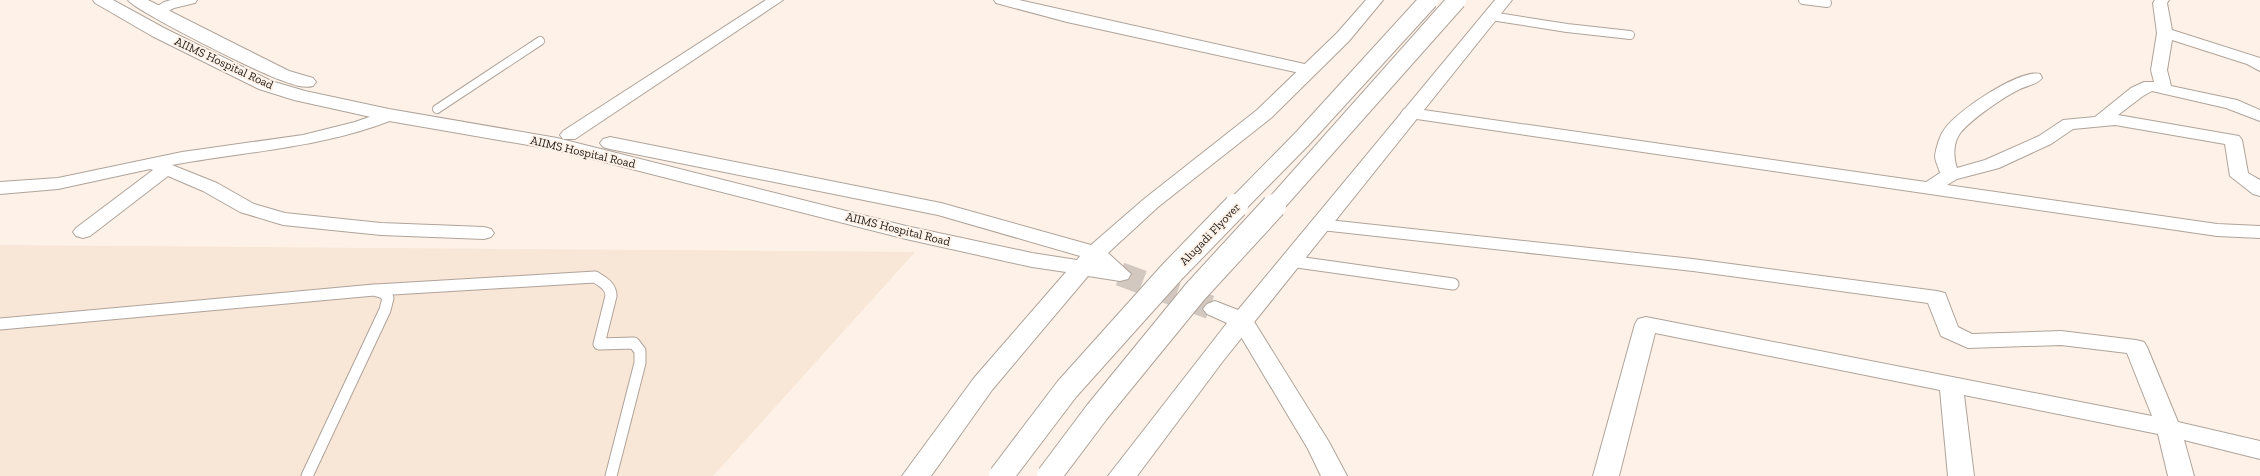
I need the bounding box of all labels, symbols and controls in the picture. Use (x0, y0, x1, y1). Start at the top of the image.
street label: AIIMS Hospital Road (172, 34, 276, 92)
street label: AIIMS Hospital Road (529, 133, 637, 171)
street label: Alugadi Flyover (1177, 200, 1243, 268)
street label: AIIMS Hospital Road (844, 209, 952, 249)

